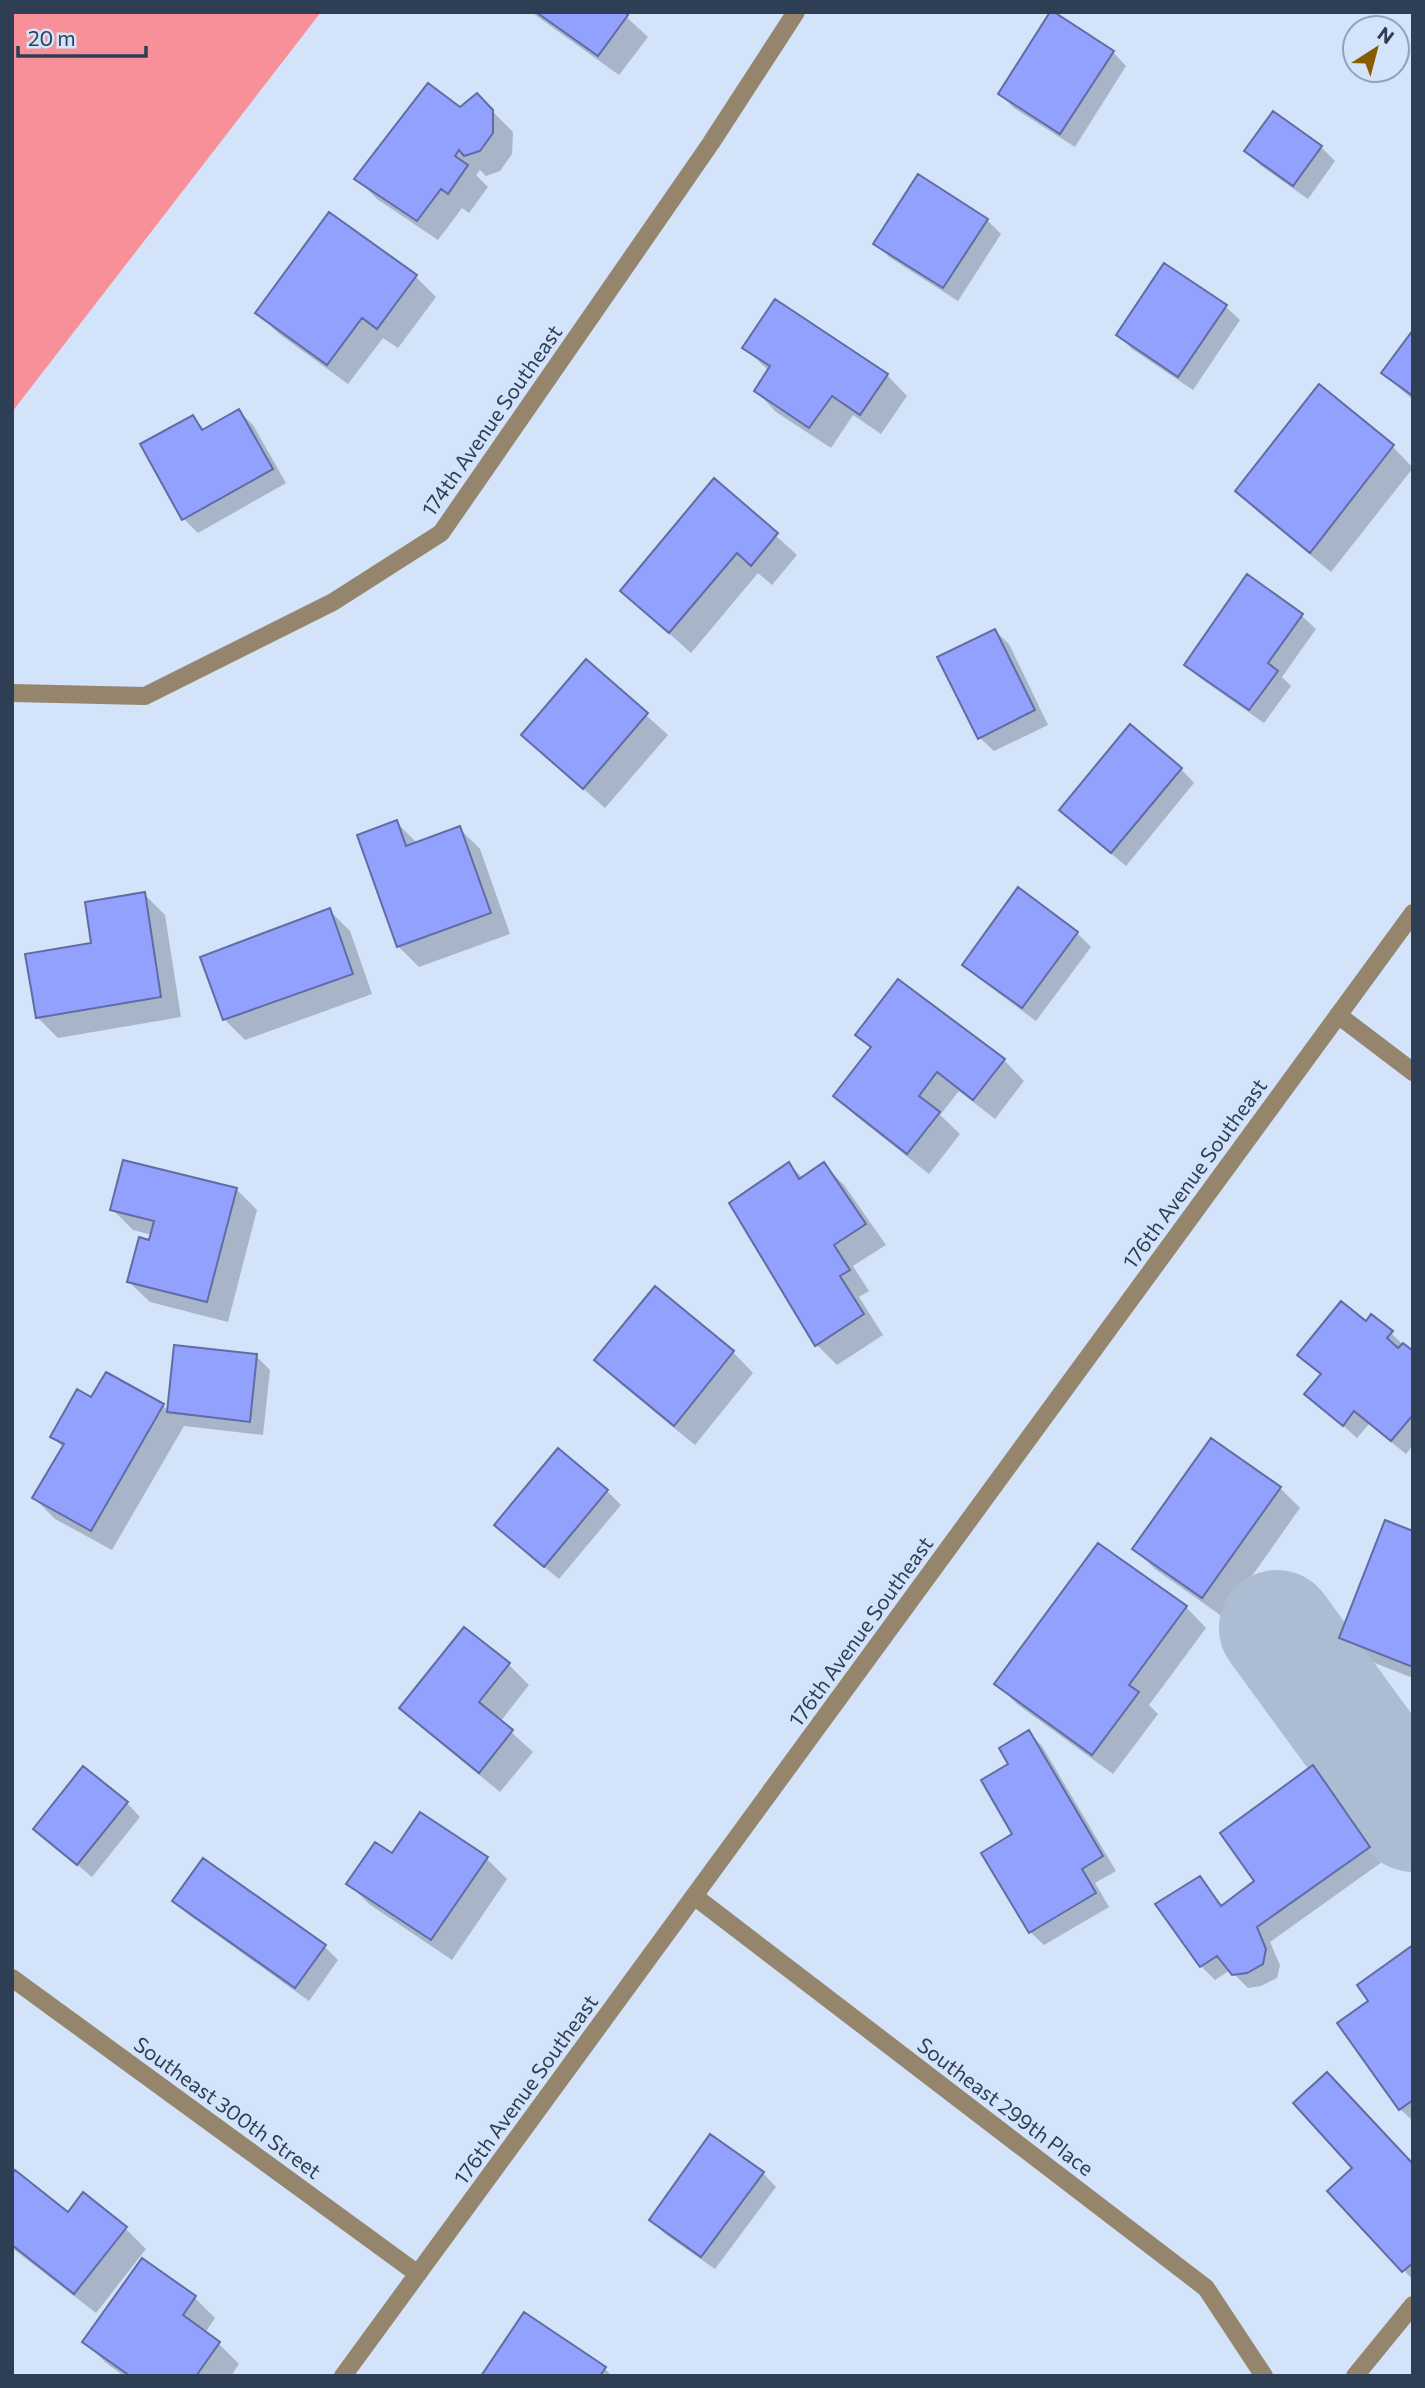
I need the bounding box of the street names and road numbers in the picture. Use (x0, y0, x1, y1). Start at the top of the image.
street label: 174th Avenue Southeast (416, 320, 566, 520)
street label: 176th Avenue Southeast (1117, 1073, 1271, 1273)
street label: 176th Avenue Southeast (783, 1531, 937, 1731)
street label: 176th Avenue Southeast (448, 1989, 602, 2189)
street label: Southeast 300th Street (130, 2031, 326, 2183)
street label: Southeast 299th Place (913, 2032, 1099, 2180)

